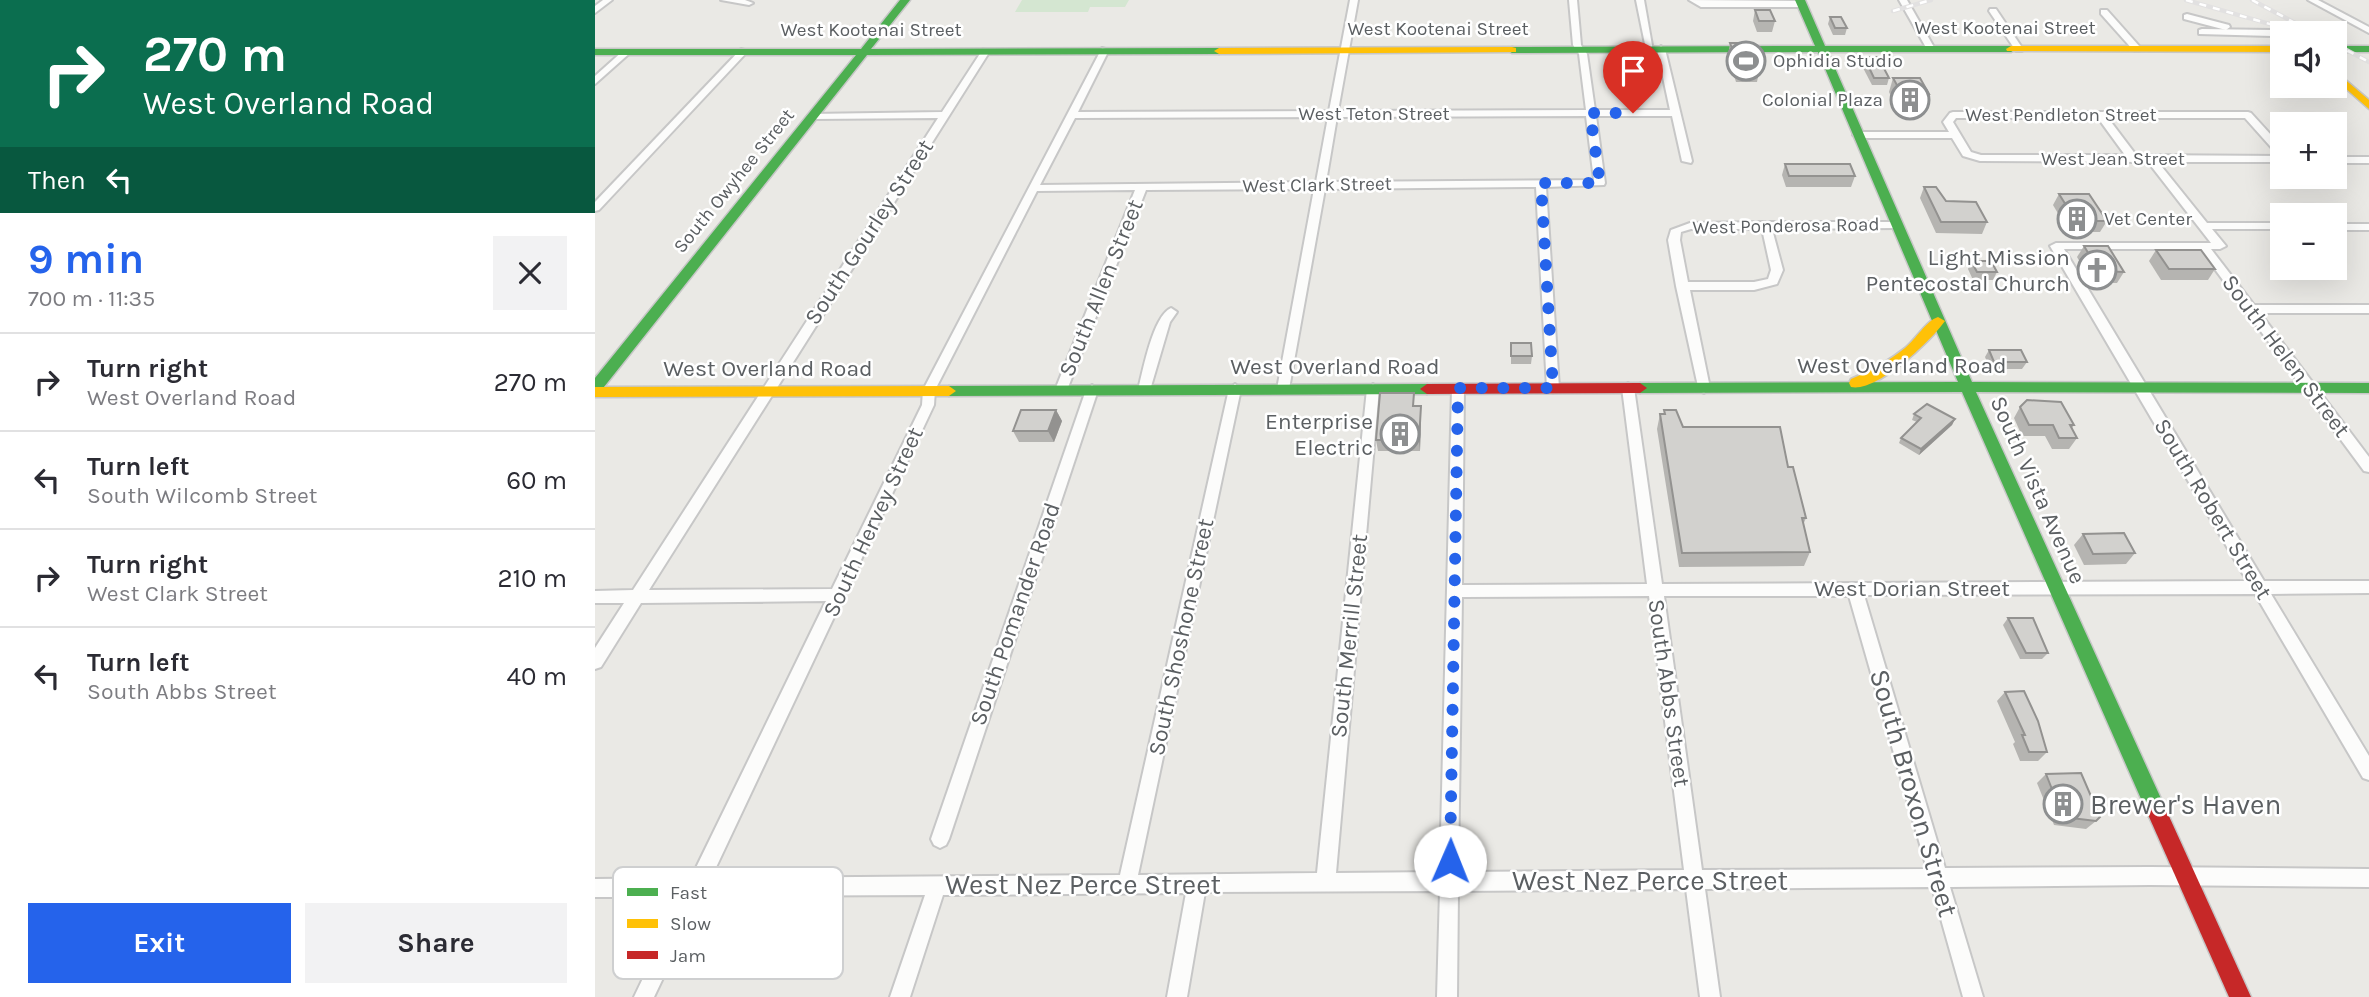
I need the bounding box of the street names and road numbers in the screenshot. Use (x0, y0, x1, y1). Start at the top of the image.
street label: West Kootenai Street (1914, 17, 2096, 39)
street label: West Kootenai Street (1347, 18, 1529, 40)
street label: West Kootenai Street (780, 19, 962, 41)
street label: West Teton Street (1298, 103, 1450, 125)
street label: West Pendleton Street (1965, 104, 2157, 126)
street label: South Owyhee Street (669, 105, 799, 257)
street label: South Gourley Street (799, 134, 939, 330)
street label: West Jean Street (2041, 148, 2185, 170)
street label: West Clark Street (1242, 173, 1392, 197)
street label: South Allen Street (1053, 195, 1149, 381)
street label: West Ponderosa Road (1692, 213, 1880, 239)
street label: South Helen Street (2216, 269, 2356, 443)
street label: West Overland Road (1797, 352, 2007, 379)
street label: West Overland Road (1230, 353, 1440, 380)
street label: West Overland Road (663, 355, 873, 382)
street label: South Vista Avenue (1984, 392, 2092, 588)
street label: South Robert Street (2148, 414, 2278, 605)
street label: South Hervey Street (817, 422, 929, 621)
street label: South Pomander Road (964, 499, 1066, 729)
street label: South Shoshone Street (1143, 516, 1219, 758)
street label: South Merrill Street (1325, 532, 1373, 739)
street label: West Dorian Street (1814, 575, 2010, 602)
street label: South Abbs Street (1642, 597, 1696, 789)
street label: South Broxon Street (1863, 665, 1965, 921)
street label: West Nez Perce Street (1512, 864, 1788, 897)
street label: West Nez Perce Street (945, 868, 1221, 901)

